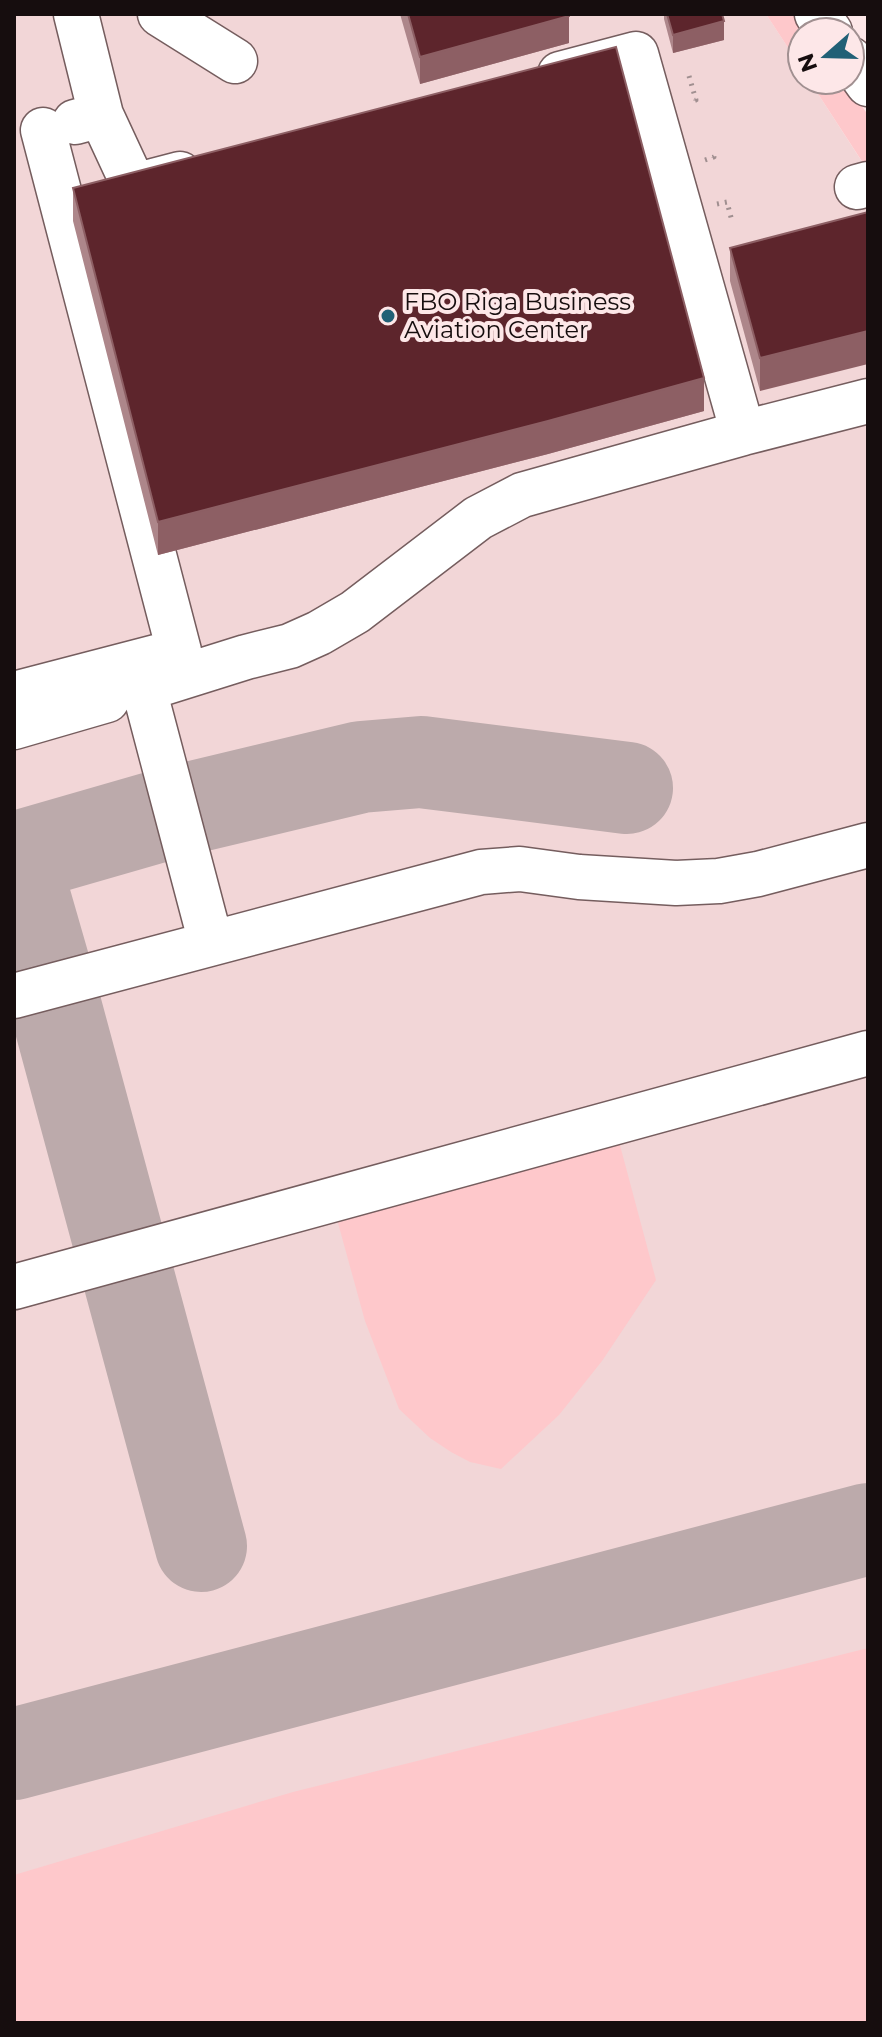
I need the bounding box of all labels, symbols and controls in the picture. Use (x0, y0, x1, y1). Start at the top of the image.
north arrow (786, 16, 866, 96)
text: N (792, 50, 823, 76)
place label: FBO Riga Business Aviation Center (404, 287, 631, 344)
marker: FBO Riga Business Aviation Center (379, 307, 397, 325)

